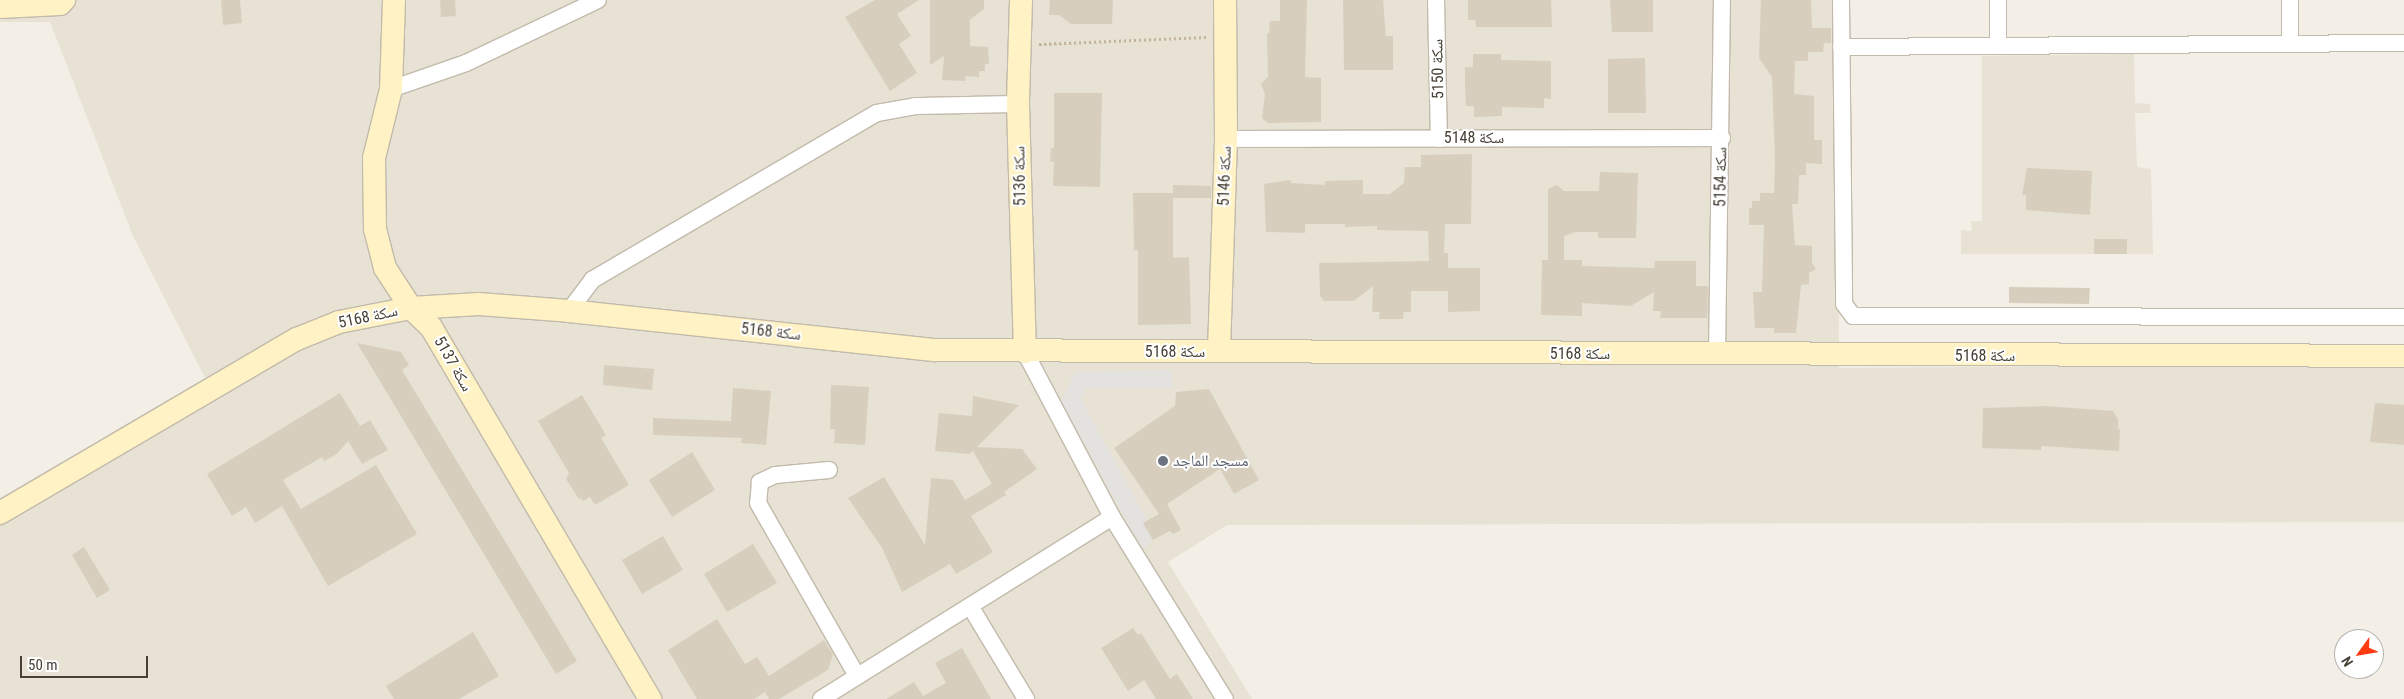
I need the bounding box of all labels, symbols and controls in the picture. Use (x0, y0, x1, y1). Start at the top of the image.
street label: سكة 5150 (1428, 39, 1448, 99)
street label: سكة 5148 (1444, 128, 1504, 148)
street label: سكة 5146 (1214, 145, 1236, 207)
street label: سكة 5136 (1010, 146, 1030, 206)
street label: سكة 5154 (1711, 147, 1731, 207)
street label: سكة 5168 (336, 301, 400, 333)
street label: سكة 5168 (740, 319, 802, 345)
street label: سكة 5137 (430, 333, 476, 395)
street label: سكة 5168 (1145, 342, 1205, 362)
street label: سكة 5168 (1550, 344, 1610, 364)
street label: سكة 5168 (1955, 346, 2015, 366)
place label: مسجد الماجد (1173, 451, 1248, 471)
marker: مسجد الماجد (1157, 455, 1169, 467)
north arrow (2334, 629, 2384, 679)
scale bar (22, 646, 150, 678)
text: N (2338, 654, 2356, 669)
text: 50 m (28, 656, 58, 674)

